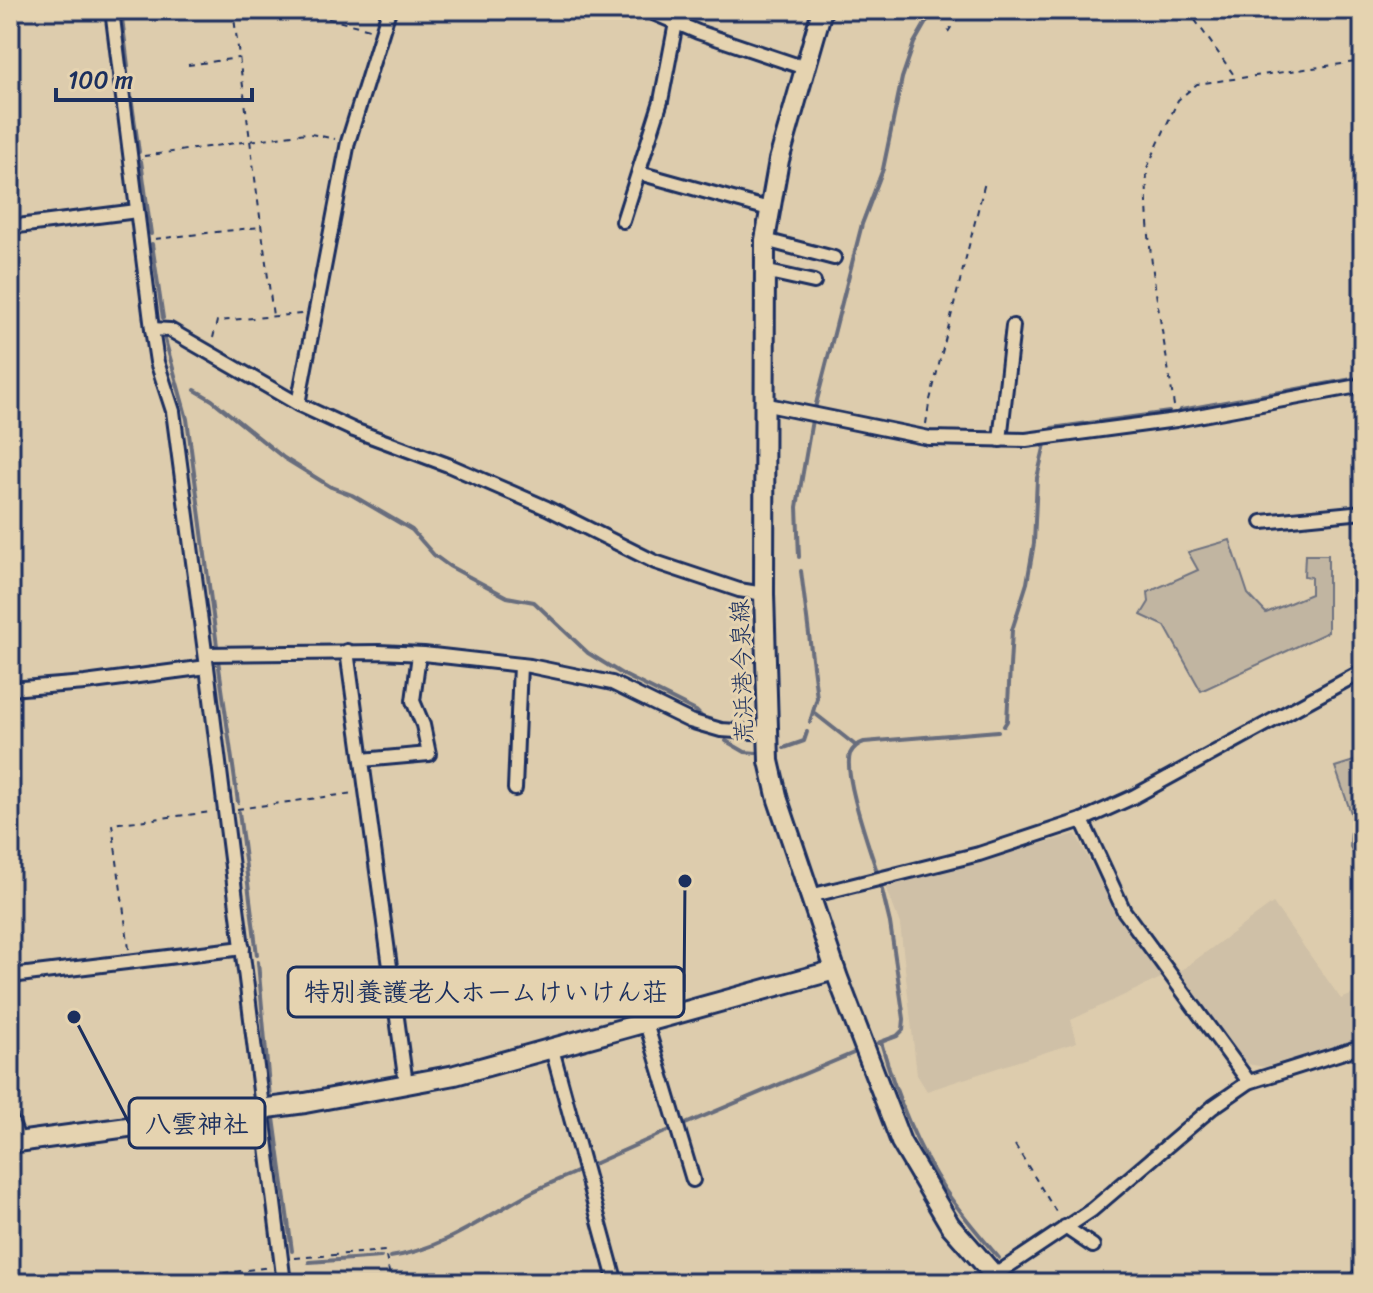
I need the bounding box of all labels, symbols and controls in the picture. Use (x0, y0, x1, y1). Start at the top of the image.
scale bar (56, 52, 252, 102)
text: 100 m (68, 59, 133, 101)
street label: 荒浜港今泉線 (719, 598, 765, 744)
callout: 特別養護老人ホームけいけん荘 (288, 967, 684, 1017)
text: 特別養護老人ホームけいけん荘 (304, 969, 668, 1015)
callout: 八雲神社 (129, 1098, 265, 1148)
text: 八雲神社 (145, 1101, 249, 1147)

